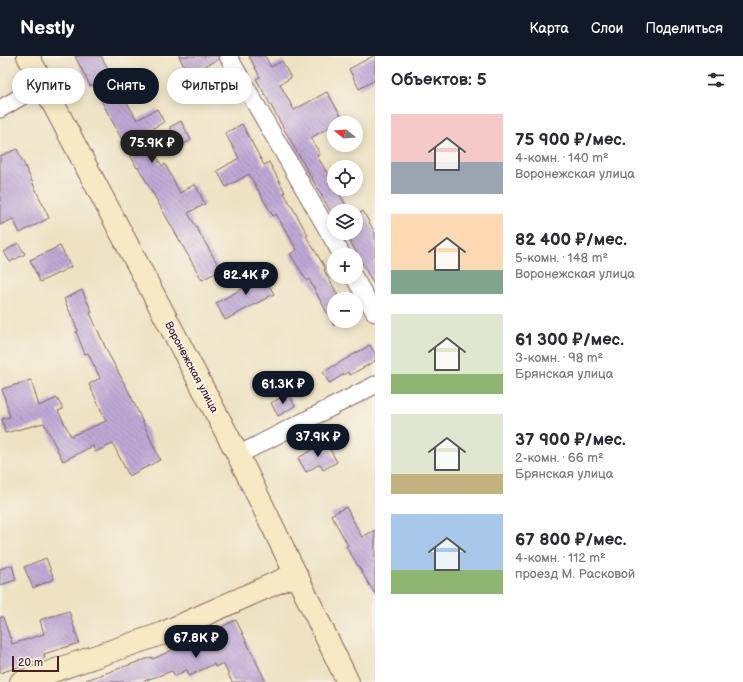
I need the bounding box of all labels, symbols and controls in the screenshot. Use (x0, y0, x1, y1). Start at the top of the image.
text: Nestly (20, 17, 74, 40)
text: Карта (529, 20, 569, 37)
text: Слои (591, 20, 623, 37)
text: Поделиться (645, 20, 723, 37)
chip: Купить (12, 68, 85, 104)
chip: Снять (93, 68, 159, 104)
chip: Фильтры (167, 68, 252, 104)
icon: filters (705, 69, 727, 91)
text: Объектов: 5 (391, 70, 487, 90)
north arrow (327, 116, 363, 152)
map controls (327, 116, 363, 328)
pin: 75.9K ₽ (115, 130, 189, 164)
icon: home (423, 130, 471, 178)
text: 75 900 ₽/мес. (515, 130, 626, 150)
text: 75.9K ₽ (129, 135, 175, 151)
text: 4-комн. · 140 m² (515, 150, 609, 166)
button: locate (327, 160, 363, 196)
text: Воронежская улица (515, 166, 635, 182)
button: layers (327, 204, 363, 240)
icon: home (423, 230, 471, 278)
text: 82 400 ₽/мес. (515, 230, 627, 250)
button: + (327, 248, 363, 284)
text: 5-комн. · 148 m² (515, 250, 608, 266)
pin: 82.4K ₽ (209, 262, 283, 296)
text: Воронежская улица (515, 266, 635, 282)
text: 82.4K ₽ (223, 267, 269, 283)
button: − (327, 292, 363, 328)
street label: Воронежская улица (162, 319, 221, 416)
icon: home (423, 330, 471, 378)
text: 61 300 ₽/мес. (515, 330, 624, 350)
text: 3-комн. · 98 m² (515, 350, 603, 366)
text: Брянская улица (515, 366, 613, 382)
pin: 61.3K ₽ (246, 371, 320, 405)
text: 61.3K ₽ (261, 376, 305, 392)
pin: 37.9K ₽ (281, 424, 355, 458)
text: 37.9K ₽ (295, 429, 341, 445)
icon: home (423, 430, 471, 478)
text: 37 900 ₽/мес. (515, 430, 626, 450)
text: 2-комн. · 66 m² (515, 450, 604, 466)
text: Брянская улица (515, 466, 613, 482)
icon: home (423, 530, 471, 578)
text: 67 800 ₽/мес. (515, 530, 626, 550)
text: 4-комн. · 112 m² (515, 550, 606, 566)
text: проезд М. Расковой (515, 566, 635, 582)
pin: 67.8K ₽ (159, 625, 233, 659)
text: 67.8K ₽ (173, 630, 219, 646)
scale bar (12, 654, 59, 673)
text: 20 m (18, 656, 43, 669)

